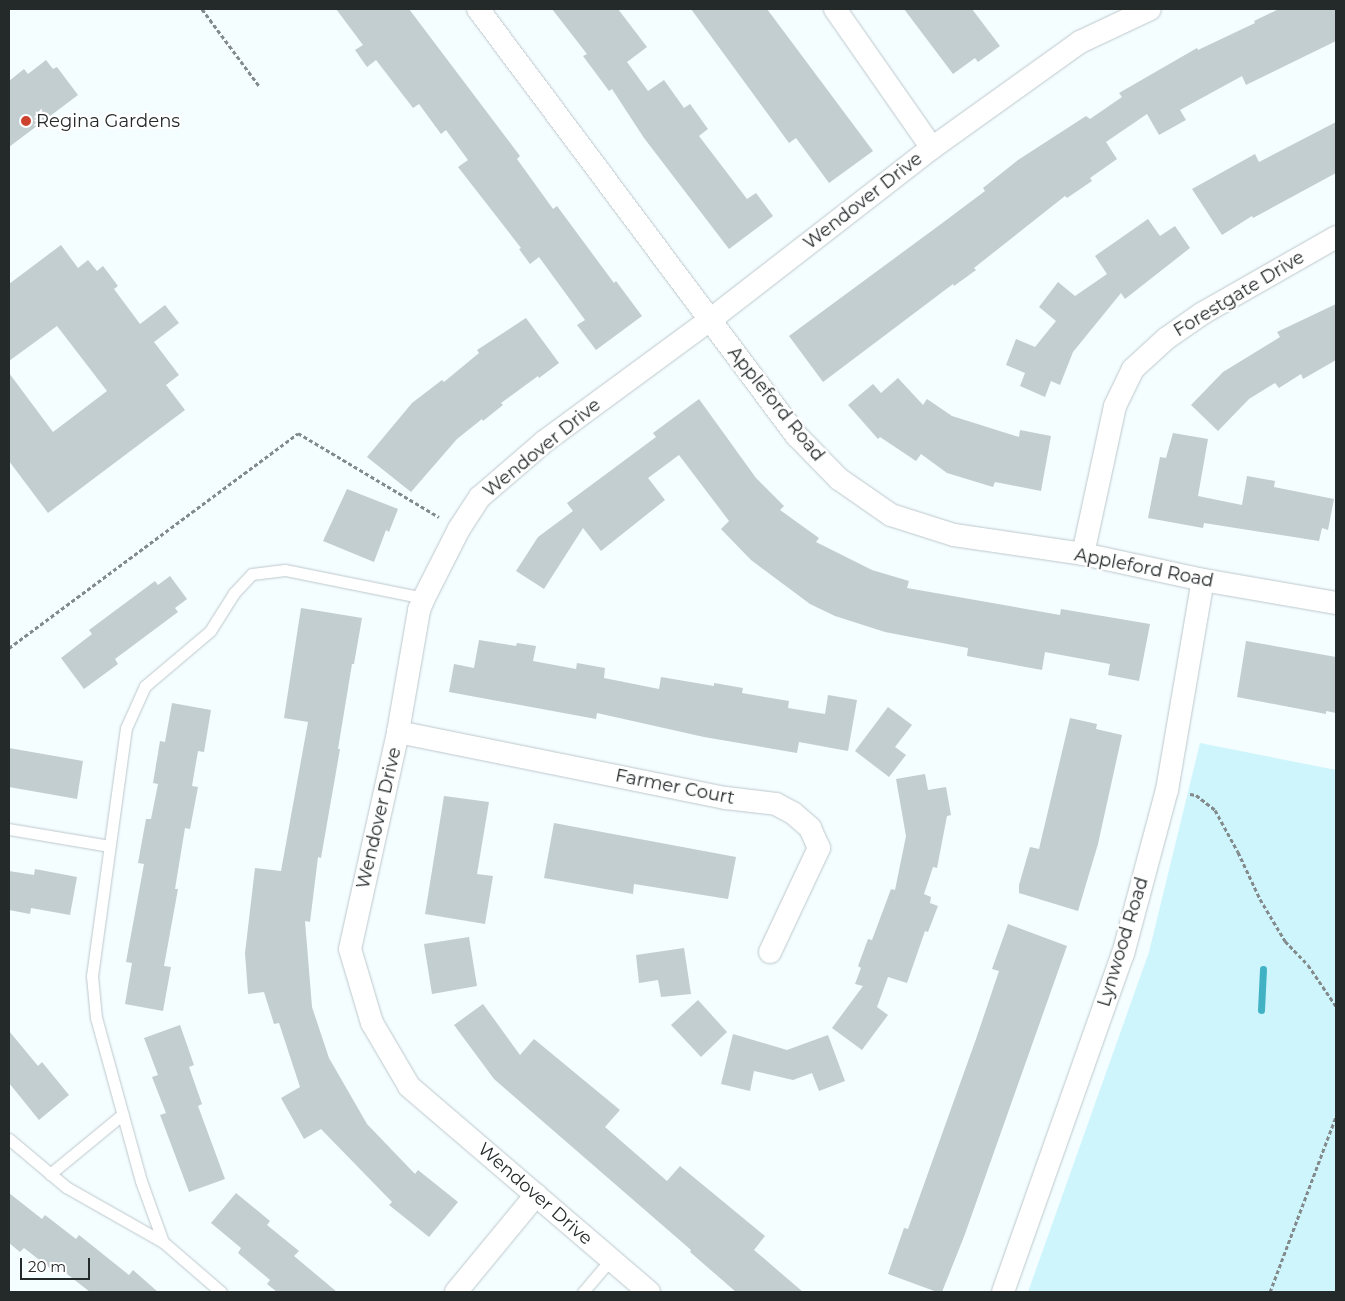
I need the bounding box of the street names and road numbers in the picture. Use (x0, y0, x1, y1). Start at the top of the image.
street label: Wendover Drive (799, 148, 927, 254)
street label: Forestgate Drive (1170, 246, 1308, 342)
street label: Appleford Road (723, 342, 829, 466)
street label: Wendover Drive (479, 394, 605, 502)
street label: Appleford Road (1073, 544, 1215, 592)
street label: Wendover Drive (352, 745, 406, 891)
street label: Farmer Court (613, 765, 737, 809)
street label: Lynwood Road (1093, 875, 1153, 1009)
street label: Wendover Drive (473, 1138, 597, 1250)

